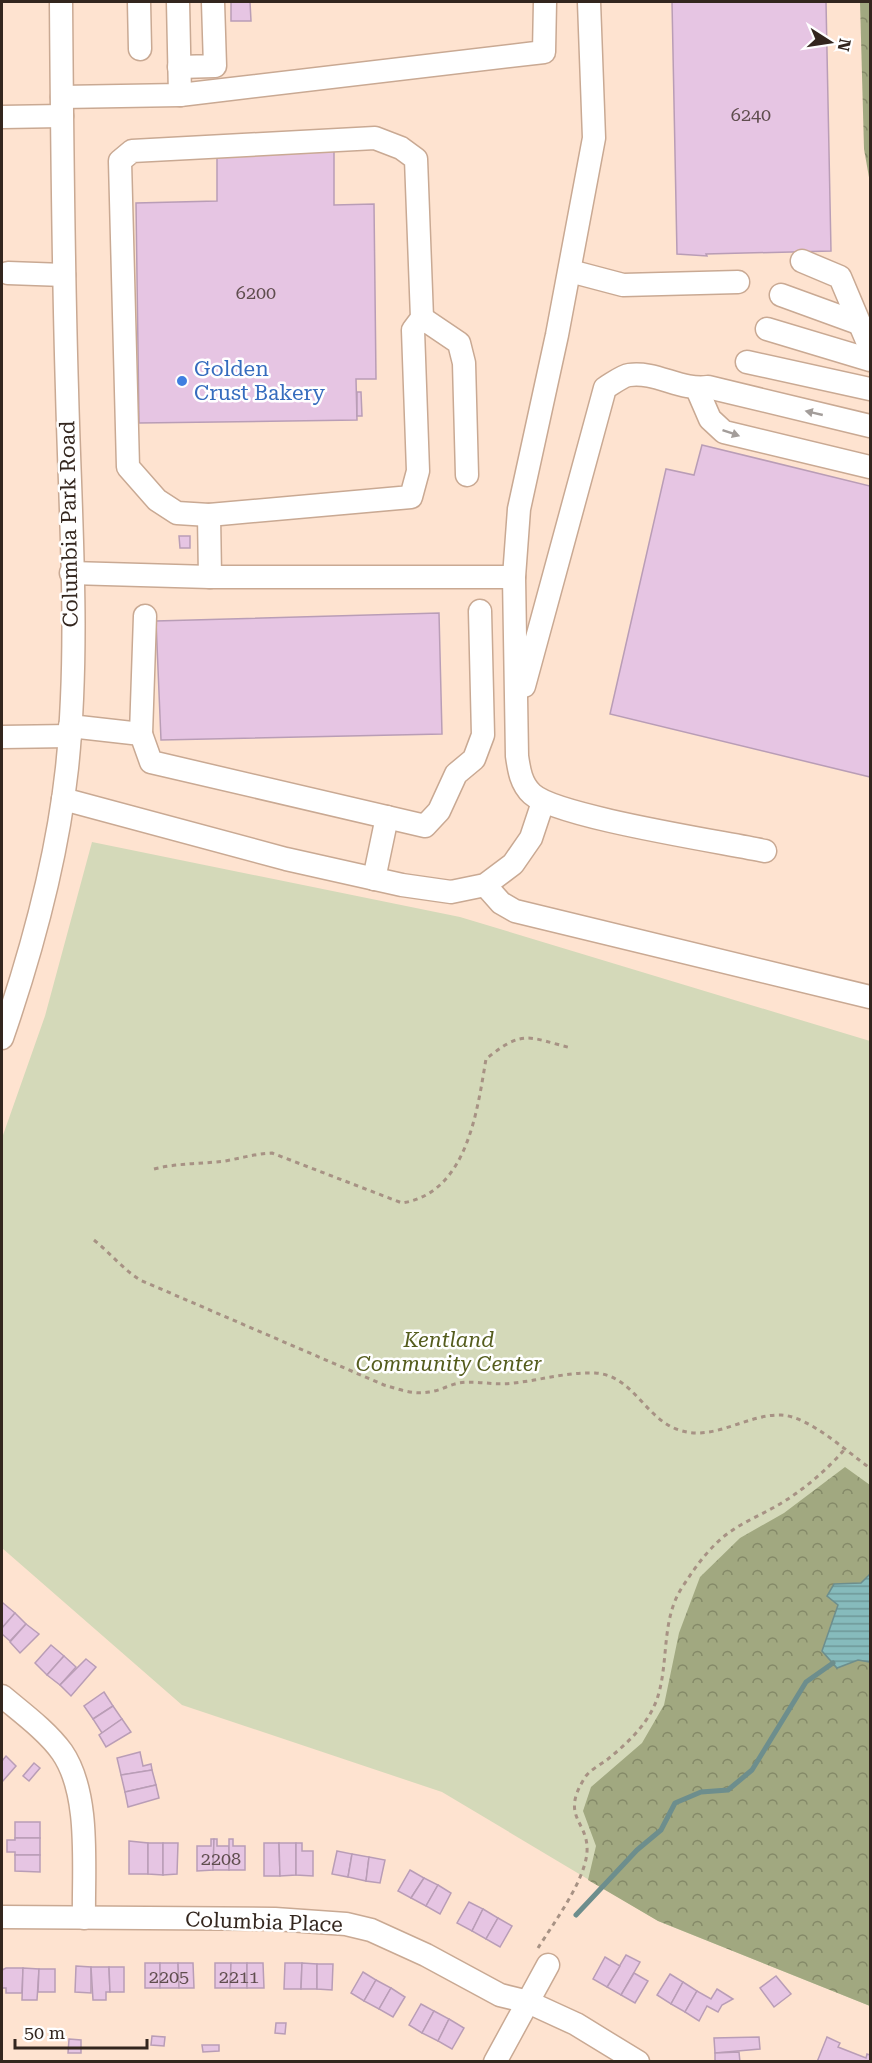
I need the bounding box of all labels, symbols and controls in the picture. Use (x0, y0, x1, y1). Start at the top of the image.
north arrow (800, 12, 860, 72)
text: N (834, 37, 855, 53)
house number: 6240 (731, 104, 771, 125)
house number: 6200 (236, 282, 276, 303)
place label: Golden Crust Bakery (194, 357, 326, 405)
marker: Golden Crust Bakery (175, 374, 189, 388)
one-way arrow (804, 407, 823, 417)
street label: Columbia Park Road (55, 420, 83, 627)
one-way arrow (722, 428, 740, 438)
park label: Kentland Community Center (356, 1328, 542, 1376)
house number: 2208 (201, 1848, 241, 1869)
street label: Columbia Place (185, 1907, 343, 1937)
house number: 2205 (149, 1966, 189, 1987)
house number: 2211 (219, 1966, 259, 1987)
scale bar (15, 2012, 147, 2050)
text: 50 m (24, 2022, 65, 2043)

